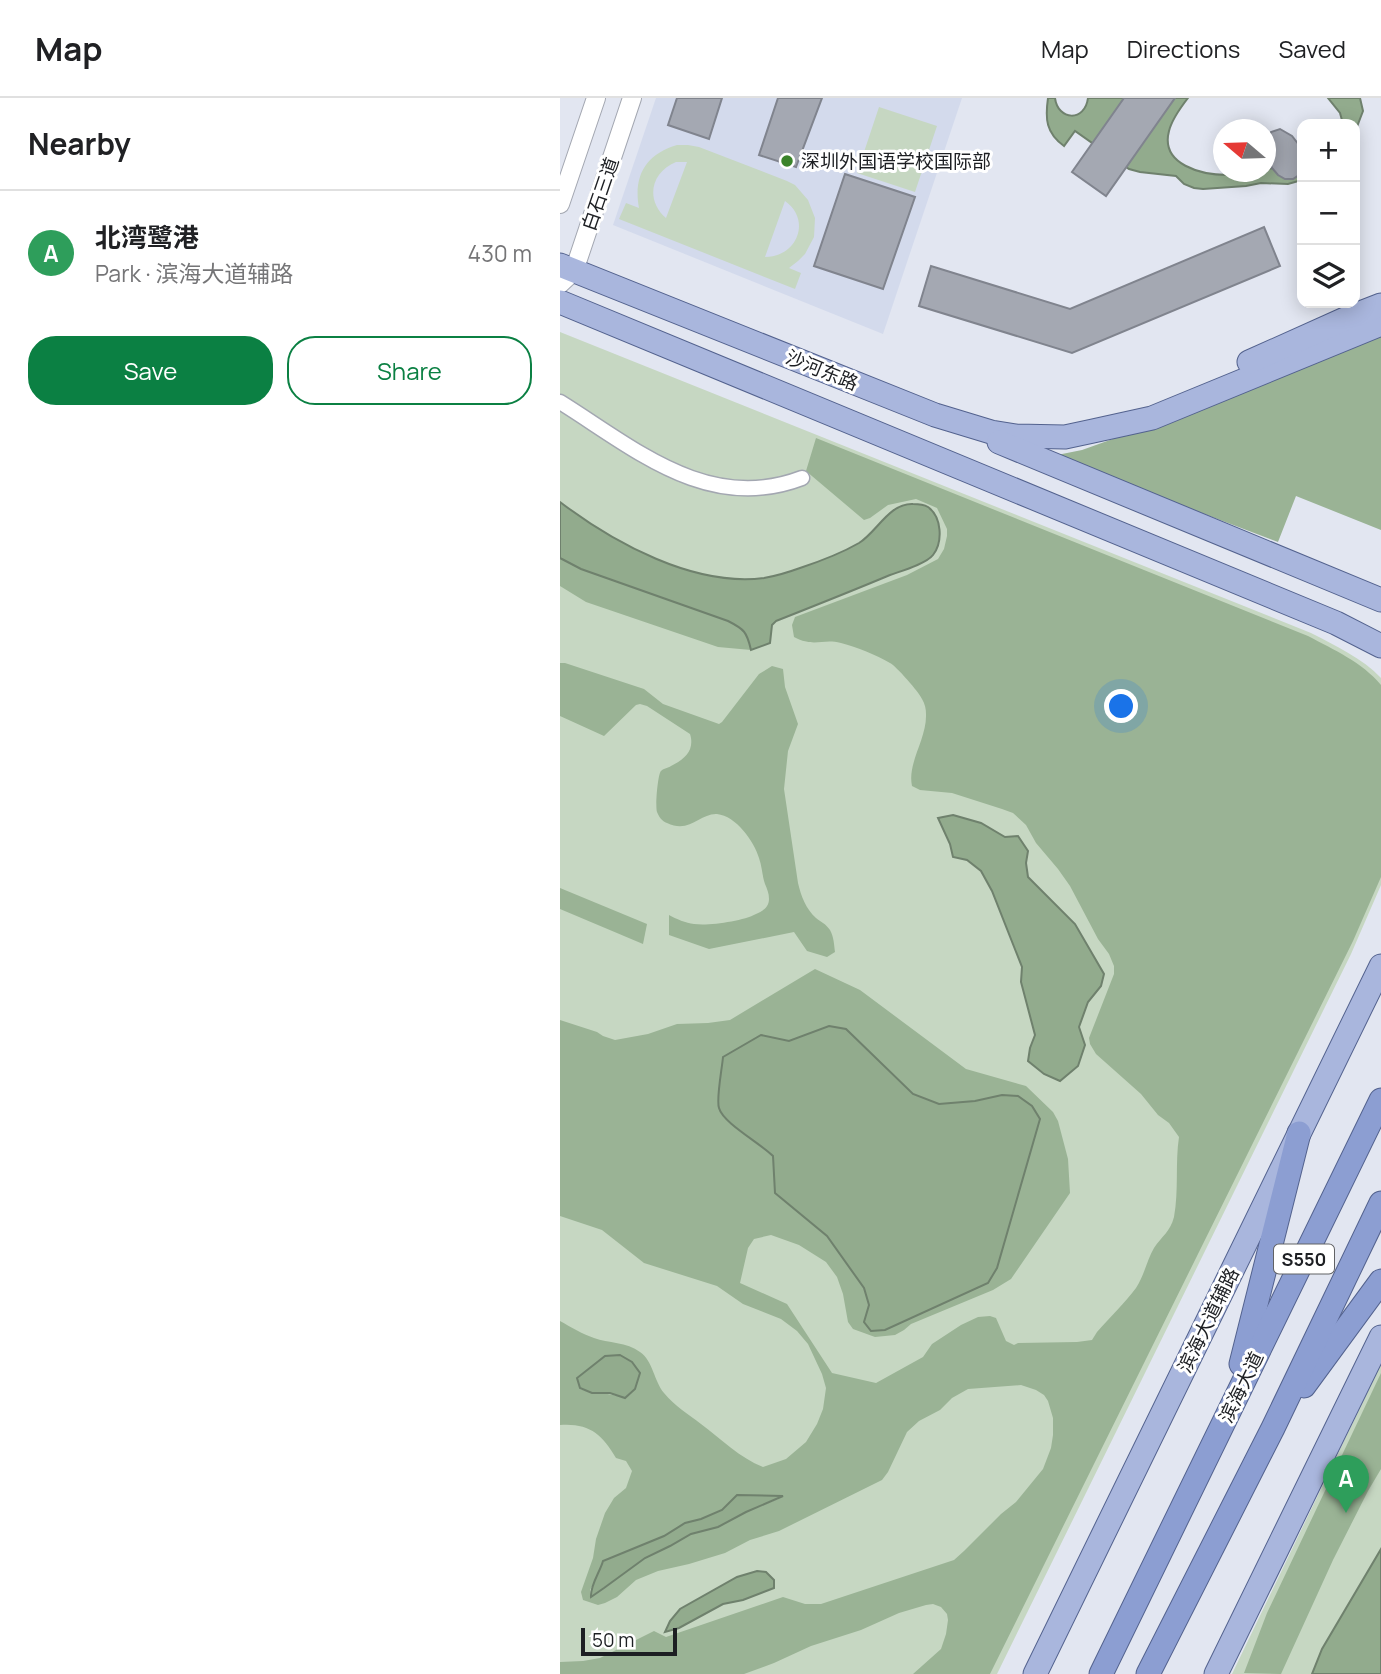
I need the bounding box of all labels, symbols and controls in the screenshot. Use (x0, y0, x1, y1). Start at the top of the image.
text: Map (35, 26, 103, 71)
text: Map (1041, 32, 1089, 65)
text: Directions (1127, 32, 1240, 65)
text: Saved (1278, 32, 1346, 65)
north arrow (1213, 119, 1276, 182)
map controls (1297, 119, 1360, 308)
button: + (1297, 119, 1360, 182)
text: Nearby (28, 123, 131, 164)
place label: 深圳外国语学校国际部 (801, 148, 991, 174)
marker: 深圳外国语学校国际部 (779, 153, 795, 169)
street label: 白石三道 (575, 154, 625, 234)
button: − (1297, 182, 1360, 245)
text: 北湾鹭港 (95, 219, 199, 255)
text: A (43, 237, 59, 269)
text: 430 m (468, 237, 532, 269)
button: layers (1297, 245, 1360, 308)
text: Park · 滨海大道辅路 (95, 257, 293, 289)
button: Save (28, 336, 273, 405)
button: Share (287, 336, 532, 405)
street label: 沙河东路 (782, 344, 862, 396)
your location (1104, 689, 1138, 723)
road number: S550 (1274, 1244, 1334, 1274)
street label: 滨海大道辅路 (1171, 1263, 1245, 1377)
street label: 滨海大道 (1213, 1347, 1269, 1427)
pin: A (1323, 1455, 1369, 1513)
scale bar (581, 1625, 677, 1657)
text: 50 m (592, 1627, 634, 1653)

